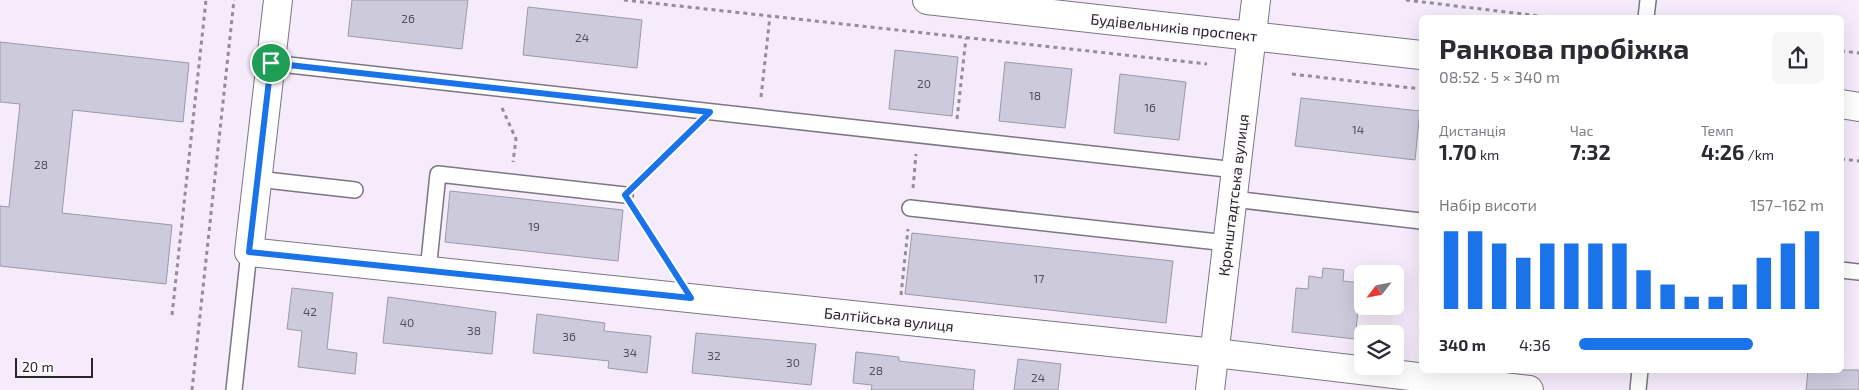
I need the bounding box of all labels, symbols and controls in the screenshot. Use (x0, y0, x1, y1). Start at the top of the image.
street label: Будівельників проспект (1089, 9, 1258, 46)
house number: 26 (401, 11, 415, 25)
house number: 24 (575, 30, 589, 44)
text: Ранкова пробіжка (1439, 31, 1689, 65)
button: share (1772, 32, 1824, 84)
pin (250, 42, 292, 84)
icon: arrive (257, 49, 285, 77)
text: 08:52 · 5 × 340 m (1439, 67, 1560, 86)
house number: 20 (917, 76, 931, 90)
house number: 18 (1029, 88, 1041, 102)
house number: 16 (1144, 100, 1156, 114)
street label: Кронштадтська вулиця (1214, 113, 1253, 277)
house number: 14 (1352, 122, 1364, 136)
text: Дистанція (1439, 122, 1506, 139)
text: Час (1570, 122, 1593, 139)
text: Темп (1701, 122, 1734, 139)
text: 1.70 (1439, 139, 1477, 164)
text: 7:32 (1570, 139, 1611, 164)
text: 4:26 (1701, 139, 1744, 164)
text: km (1477, 146, 1499, 163)
text: /km (1744, 146, 1774, 163)
house number: 28 (34, 157, 48, 171)
text: Набір висоти (1439, 195, 1537, 214)
text: 157–162 m (1750, 195, 1824, 214)
house number: 19 (528, 219, 540, 233)
north arrow (1354, 265, 1404, 315)
map controls (1354, 265, 1404, 375)
house number: 17 (1034, 271, 1044, 285)
street label: Балтійська вулиця (823, 303, 955, 336)
house number: 42 (303, 304, 317, 318)
house number: 40 (400, 315, 414, 329)
house number: 38 (467, 323, 481, 337)
button: layers (1354, 325, 1404, 375)
house number: 36 (562, 329, 576, 343)
text: 340 m (1439, 335, 1486, 354)
text: 4:36 (1519, 335, 1551, 354)
house number: 34 (623, 345, 637, 359)
house number: 32 (707, 348, 721, 362)
scale bar (15, 355, 92, 378)
house number: 30 (786, 355, 800, 369)
text: 20 m (22, 358, 54, 375)
house number: 28 (869, 363, 883, 377)
house number: 24 (1031, 370, 1045, 384)

